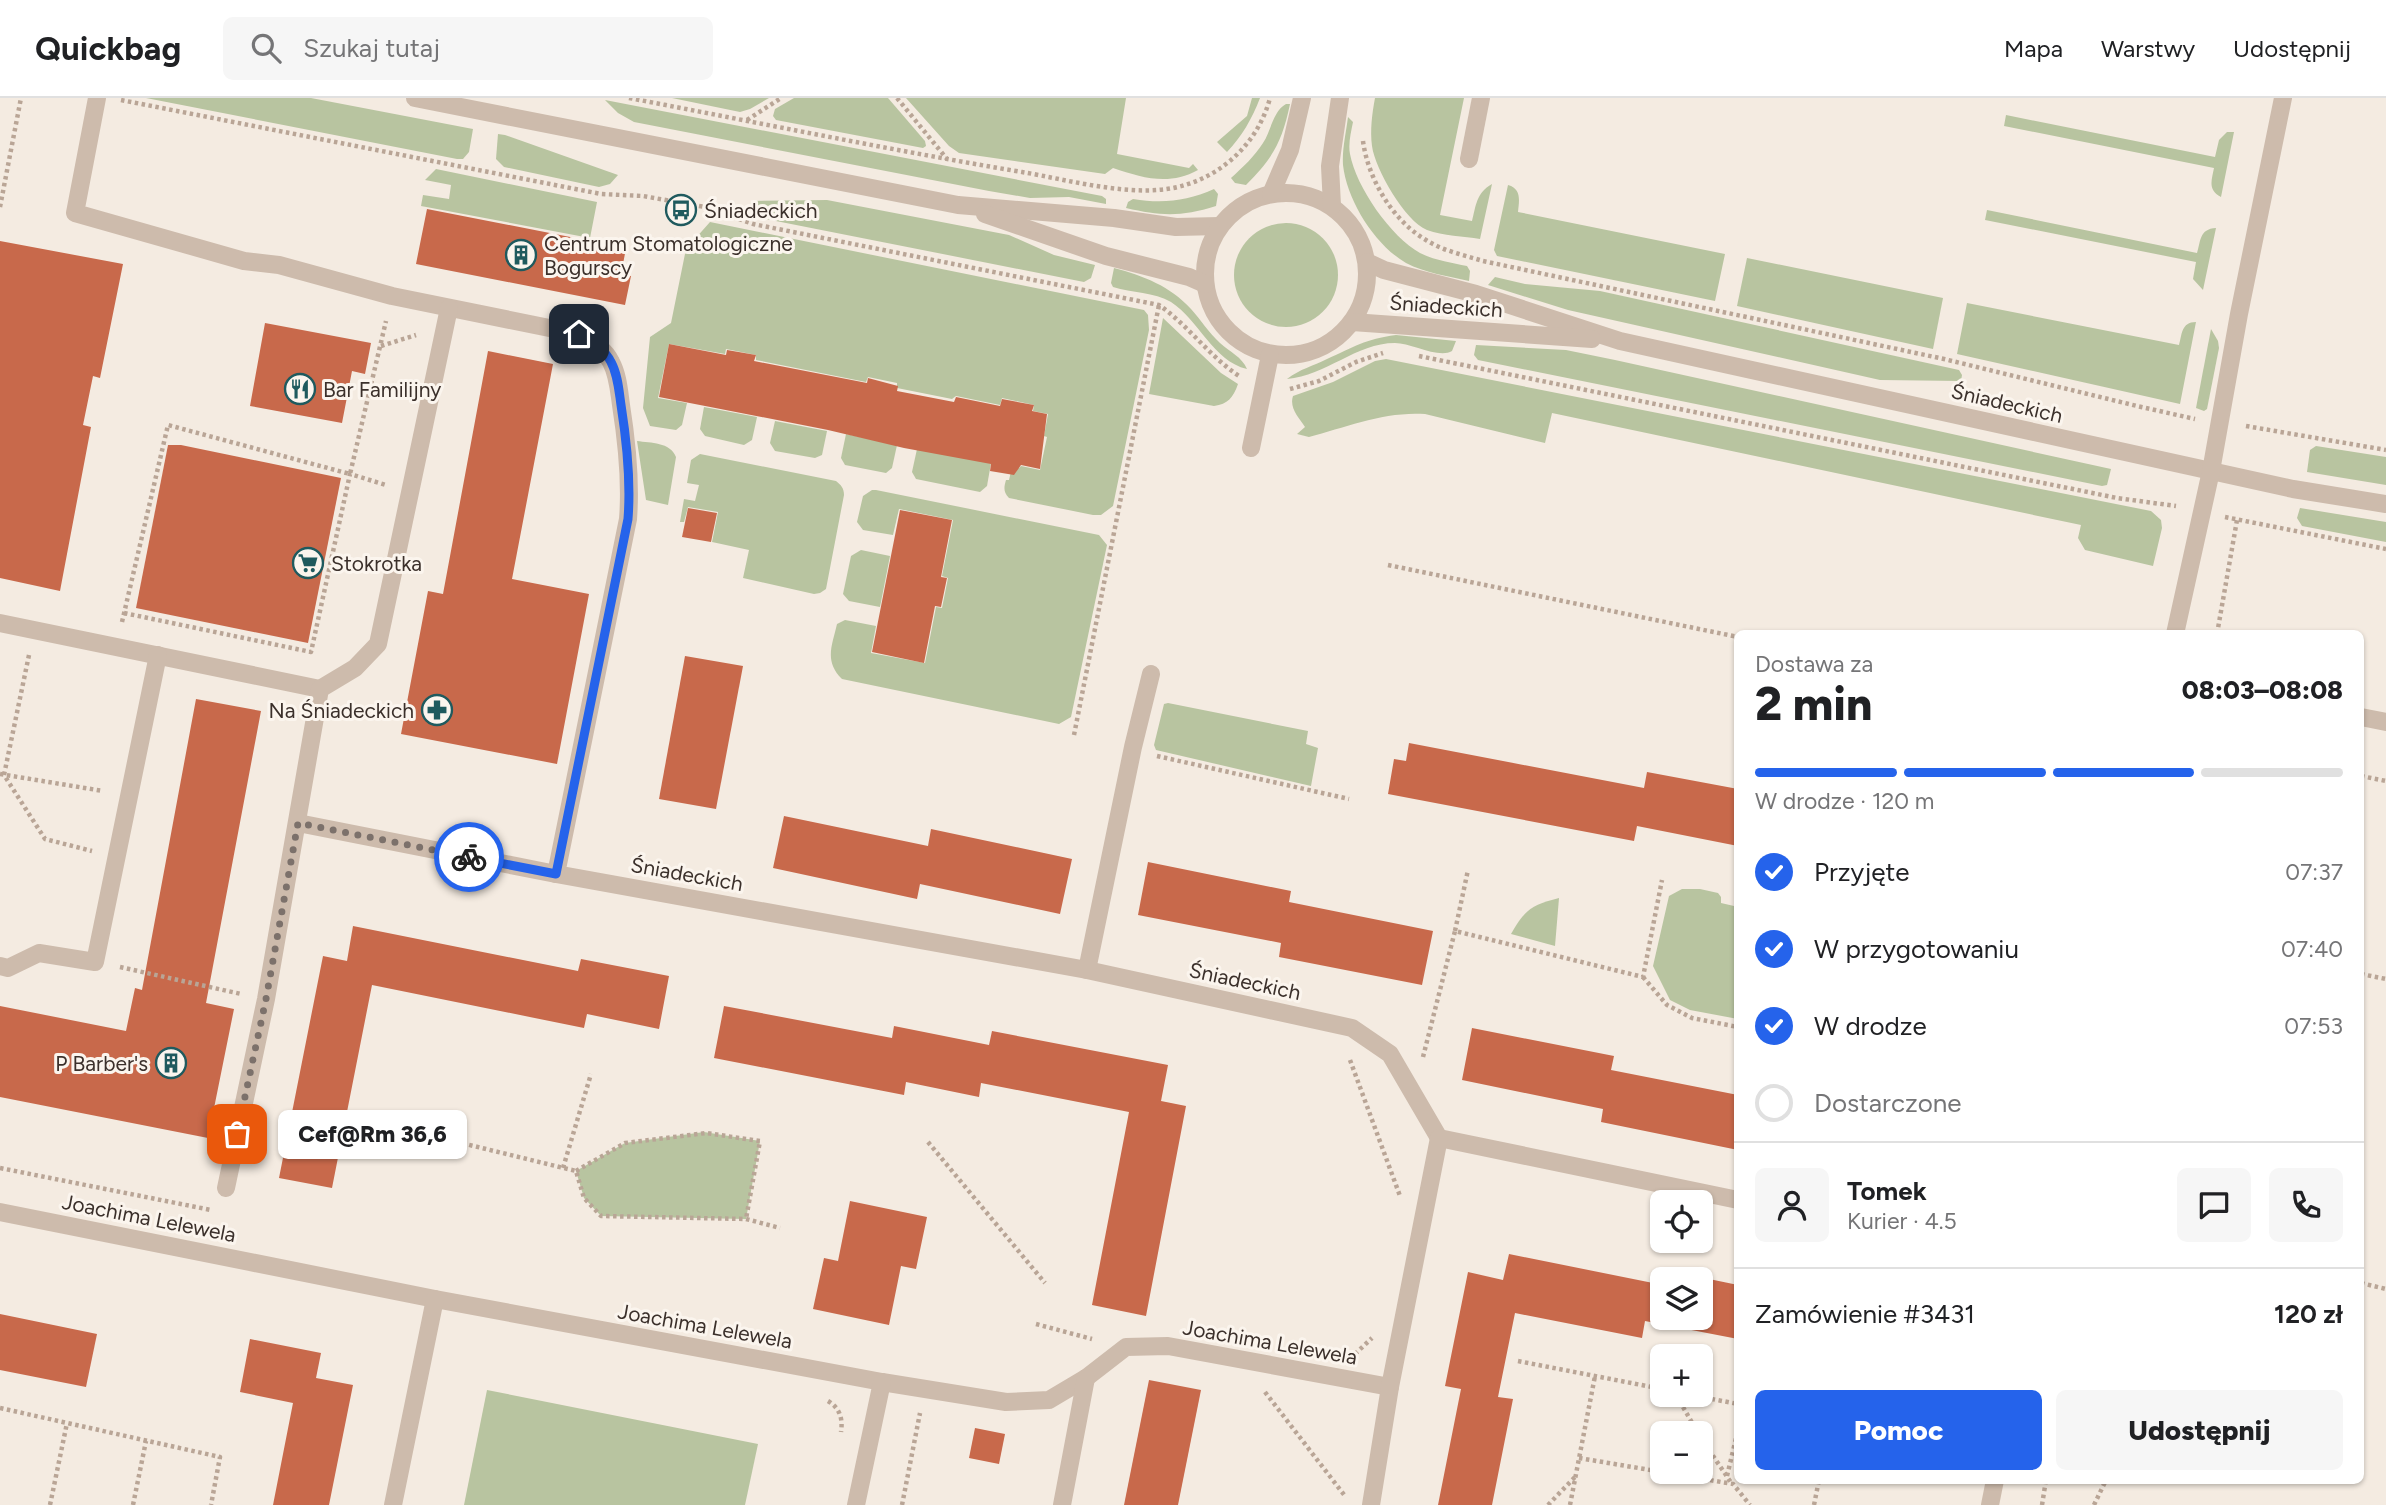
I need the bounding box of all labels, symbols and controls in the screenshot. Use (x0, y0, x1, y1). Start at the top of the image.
search box (223, 17, 713, 80)
text: Quickbag (35, 29, 181, 68)
icon: search (247, 29, 285, 67)
text: Szukaj tutaj (303, 32, 440, 64)
text: Mapa (2004, 34, 2063, 63)
text: Warstwy (2101, 34, 2195, 63)
text: Udostępnij (2233, 34, 2351, 63)
bus stop icon: Śniadeckich (664, 193, 698, 227)
place label: Śniadeckich (704, 198, 817, 223)
place label: Centrum Stomatologiczne Bogurscy (544, 231, 793, 280)
building icon: Centrum Stomatologiczne Bogurscy (504, 238, 538, 272)
street label: Śniadeckich (1389, 290, 1503, 322)
pin (549, 304, 609, 364)
icon: home (560, 315, 598, 353)
restaurant icon: Bar Familijny (283, 372, 317, 406)
place label: Bar Familijny (323, 377, 441, 402)
street label: Śniadeckich (1949, 378, 2065, 428)
supermarket icon: Stokrotka (291, 546, 325, 580)
place label: Stokrotka (331, 551, 422, 576)
text: Dostawa za (1755, 650, 1873, 678)
text: 08:03–08:08 (2182, 674, 2343, 706)
text: 2 min (1755, 676, 1872, 732)
pharmacy icon: Na Śniadeckich (420, 693, 454, 727)
place label: Na Śniadeckich (268, 698, 414, 723)
text: W drodze · 120 m (1755, 787, 1934, 815)
courier (434, 822, 504, 892)
icon: bike (450, 838, 488, 876)
street label: Śniadeckich (629, 852, 745, 896)
icon: check (1755, 853, 1793, 891)
text: Przyjęte (1814, 856, 1909, 888)
text: 07:37 (2285, 858, 2343, 886)
icon: check (1755, 930, 1793, 968)
text: W przygotowaniu (1814, 933, 2019, 965)
text: 07:40 (2281, 935, 2343, 963)
street label: Śniadeckich (1187, 957, 1303, 1005)
icon: check (1755, 1007, 1793, 1045)
text: W drodze (1814, 1010, 1927, 1042)
text: 07:53 (2284, 1012, 2343, 1040)
building icon: P Barber's (154, 1046, 188, 1080)
place label: P Barber's (55, 1051, 148, 1076)
text: Dostarczone (1814, 1087, 1962, 1119)
pin (207, 1104, 267, 1164)
callout: Cef@Rm 36,6 (279, 1110, 468, 1158)
icon: bag (218, 1115, 256, 1153)
text: Cef@Rm 36,6 (298, 1120, 447, 1148)
button: person (1755, 1168, 1829, 1242)
button: chat (2177, 1168, 2251, 1242)
button: phone (2269, 1168, 2343, 1242)
text: Tomek (1847, 1175, 1927, 1207)
street label: Joachima Lelewela (60, 1189, 238, 1247)
map controls (1650, 1190, 1713, 1484)
button: locate (1650, 1190, 1713, 1253)
text: Kurier · 4.5 (1847, 1207, 1957, 1235)
button: layers (1650, 1267, 1713, 1330)
street label: Joachima Lelewela (616, 1298, 794, 1354)
text: Zamówienie #3431 (1755, 1298, 1975, 1330)
text: 120 zł (2274, 1298, 2343, 1330)
street label: Joachima Lelewela (1181, 1314, 1359, 1370)
button: + (1650, 1344, 1713, 1407)
button: Pomoc (1755, 1390, 2042, 1470)
button: Udostępnij (2056, 1390, 2343, 1470)
button: − (1650, 1421, 1713, 1484)

